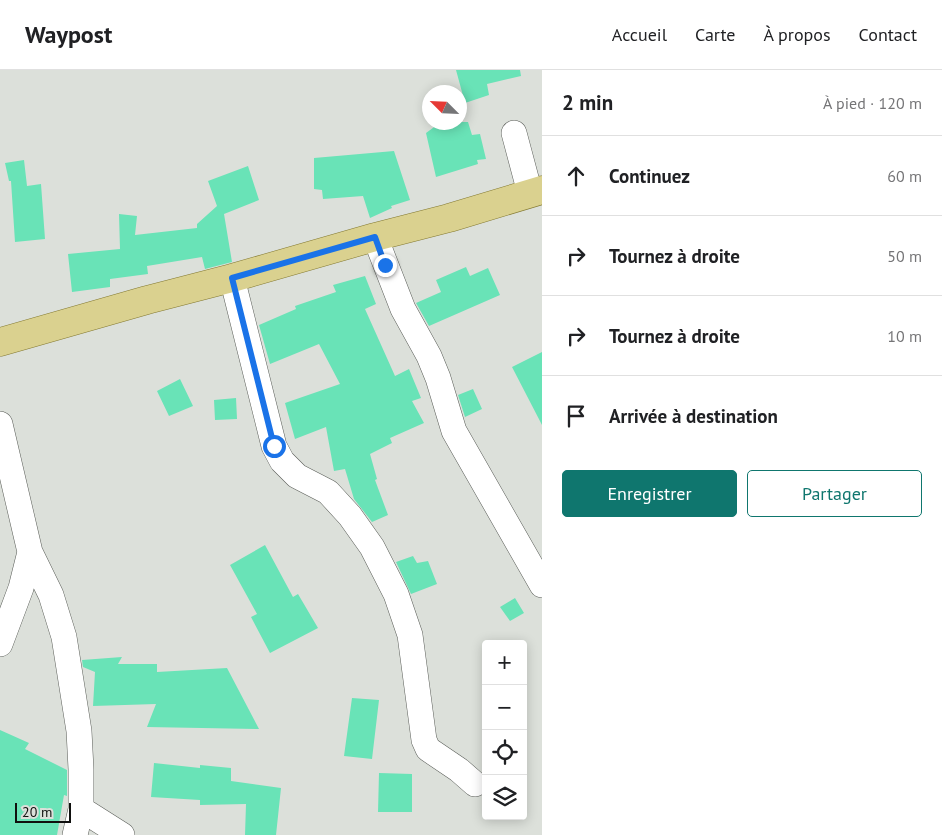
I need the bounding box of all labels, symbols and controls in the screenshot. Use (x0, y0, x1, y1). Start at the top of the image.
text: Waypost (25, 19, 112, 50)
text: Accueil (612, 23, 667, 46)
text: Carte (695, 23, 736, 46)
text: À propos (764, 23, 831, 46)
text: Contact (859, 23, 917, 46)
north arrow (422, 85, 467, 130)
text: 2 min (562, 89, 613, 116)
text: À pied · 120 m (823, 93, 922, 113)
icon: ahead (562, 162, 590, 190)
text: Continuez (609, 164, 690, 188)
text: 60 m (887, 166, 922, 186)
icon: right (562, 242, 590, 270)
text: Tournez à droite (609, 244, 740, 268)
text: 50 m (887, 246, 922, 266)
route end (374, 254, 397, 277)
icon: right (562, 322, 590, 350)
text: Tournez à droite (609, 324, 740, 348)
text: 10 m (887, 326, 922, 346)
icon: arrive (562, 402, 590, 430)
text: Arrivée à destination (609, 404, 778, 428)
route start (263, 435, 286, 458)
button: Enregistrer (562, 470, 737, 517)
button: Partager (747, 470, 922, 517)
map controls (482, 640, 527, 820)
button: + (482, 640, 527, 685)
button: − (482, 685, 527, 730)
button: locate (482, 730, 527, 775)
button: layers (482, 775, 527, 820)
scale bar (15, 800, 71, 823)
text: 20 m (22, 803, 52, 821)

